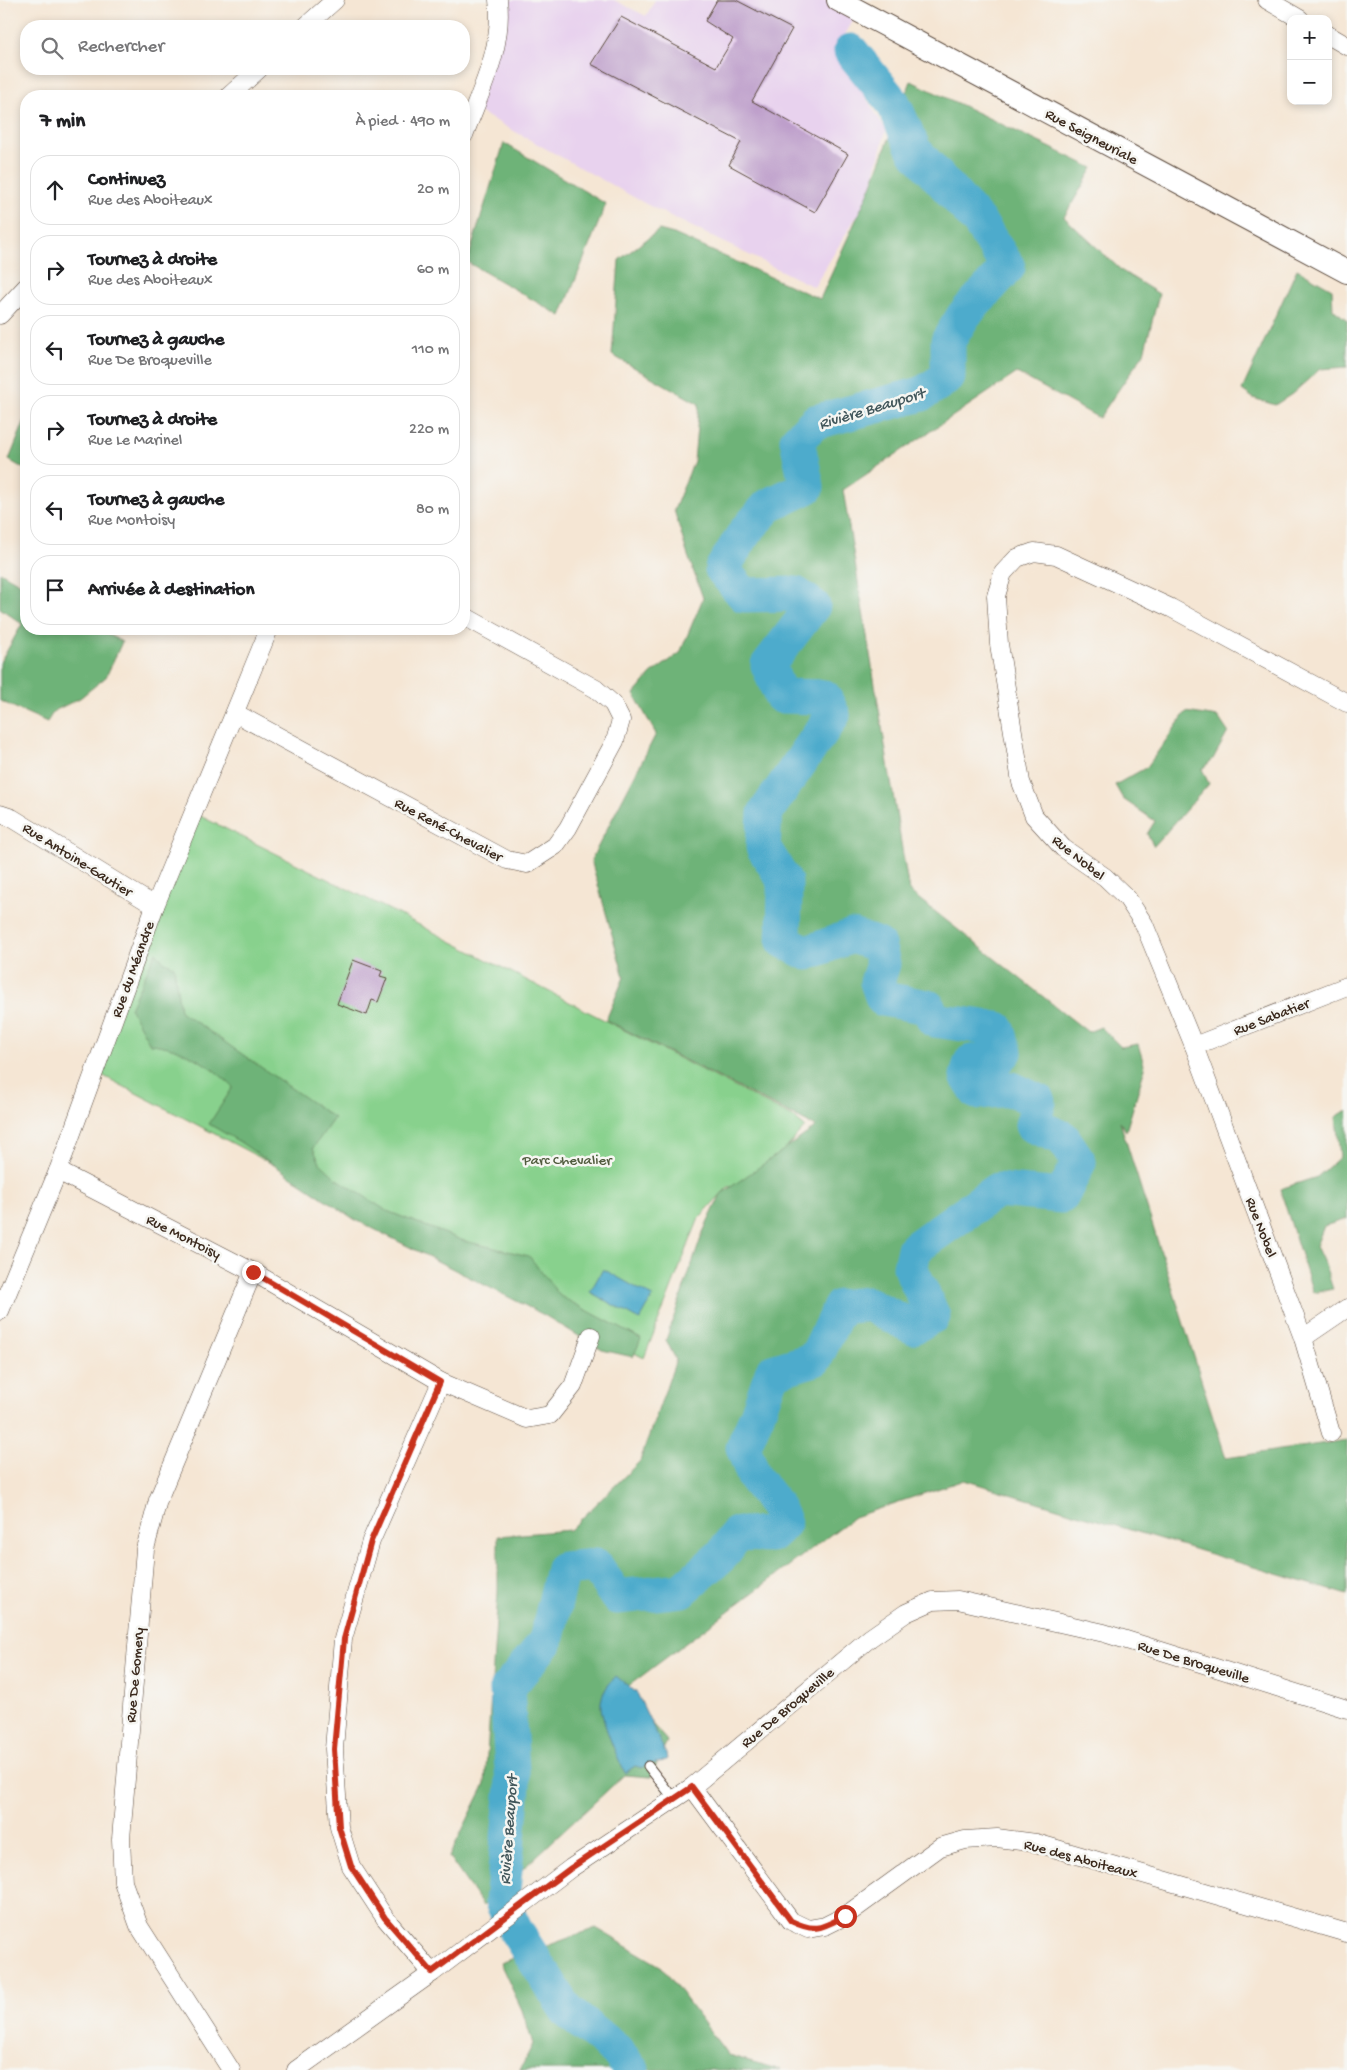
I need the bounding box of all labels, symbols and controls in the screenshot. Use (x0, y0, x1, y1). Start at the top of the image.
map controls (1287, 15, 1332, 105)
button: + (1287, 15, 1332, 60)
search box (20, 20, 470, 75)
icon: search (38, 34, 66, 62)
text: Rechercher (78, 36, 164, 59)
button: − (1287, 60, 1332, 105)
street label: Rue Seigneuriale (1042, 106, 1141, 170)
text: 7 min (40, 110, 85, 135)
text: À pied · 490 m (355, 113, 450, 132)
text: Continuez (88, 169, 165, 192)
icon: ahead (41, 176, 69, 204)
text: 20 m (417, 181, 449, 200)
text: Rue des Aboiteaux (88, 192, 213, 211)
text: Tournez à droite (88, 249, 217, 272)
icon: right (41, 256, 69, 284)
text: 60 m (417, 261, 449, 280)
text: Rue des Aboiteaux (88, 272, 213, 291)
text: Tournez à gauche (88, 329, 224, 352)
icon: left (41, 336, 69, 364)
text: 110 m (412, 341, 449, 360)
text: Rue De Broqueville (88, 352, 212, 371)
water label: Rivière Beauport (817, 385, 930, 435)
text: Tournez à droite (88, 409, 217, 432)
icon: right (41, 416, 69, 444)
text: 220 m (409, 421, 449, 440)
text: Rue Le Marinel (88, 432, 182, 451)
text: Tournez à gauche (88, 489, 224, 512)
icon: left (41, 496, 69, 524)
text: 80 m (416, 501, 449, 520)
text: Rue Montoisy (88, 512, 175, 531)
icon: arrive (41, 576, 69, 604)
text: Arrivée à destination (88, 579, 254, 602)
street label: Rue René-Chevalier (391, 795, 507, 868)
street label: Rue Antoine-Gautier (19, 820, 137, 903)
street label: Rue Nobel (1048, 832, 1108, 885)
street label: Rue du Méandre (108, 919, 160, 1020)
street label: Rue Sabatier (1231, 994, 1314, 1041)
park label: Parc Chevalier (521, 1152, 613, 1170)
street label: Rue Nobel (1240, 1195, 1280, 1260)
street label: Rue Montoisy (143, 1211, 224, 1265)
route end (242, 1261, 265, 1284)
street label: Rue De Gomery (123, 1626, 149, 1724)
street label: Rue De Broqueville (1135, 1637, 1252, 1689)
street label: Rue De Broqueville (738, 1664, 839, 1753)
water label: Rivière Beauport (497, 1772, 524, 1886)
street label: Rue des Aboiteaux (1022, 1836, 1139, 1884)
route start (834, 1905, 857, 1928)

